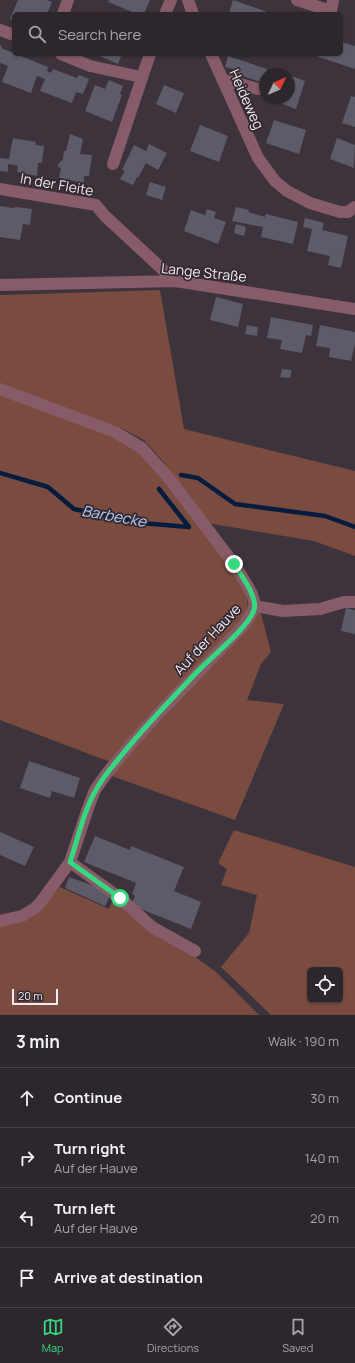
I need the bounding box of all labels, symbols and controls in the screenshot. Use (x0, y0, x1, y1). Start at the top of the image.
search box (12, 12, 343, 56)
icon: search (26, 23, 48, 45)
text: Search here (58, 24, 141, 45)
street label: Heideweg (225, 66, 269, 132)
north arrow (259, 68, 295, 104)
street label: In der Fleite (19, 168, 95, 200)
street label: Lange Straße (160, 258, 248, 286)
water label: Barbecke (80, 500, 149, 532)
route end (225, 555, 243, 573)
street label: Auf der Hauve (169, 600, 245, 678)
route start (111, 889, 129, 907)
map controls (307, 967, 343, 1003)
button: locate (307, 967, 343, 1003)
scale bar (12, 987, 58, 1006)
text: 20 m (18, 988, 43, 1003)
text: 3 min (16, 1030, 60, 1053)
text: Walk · 190 m (268, 1032, 339, 1050)
icon: ahead (16, 1087, 38, 1109)
text: Continue (54, 1087, 122, 1108)
text: 30 m (310, 1089, 339, 1107)
text: Turn right (54, 1138, 125, 1159)
icon: right (16, 1147, 38, 1169)
text: 140 m (305, 1149, 339, 1167)
text: Auf der Hauve (54, 1159, 138, 1177)
text: Turn left (54, 1198, 116, 1219)
icon: left (16, 1207, 38, 1229)
text: 20 m (310, 1209, 339, 1227)
text: Auf der Hauve (54, 1219, 138, 1237)
icon: arrive (16, 1267, 38, 1289)
text: Arrive at destination (54, 1267, 203, 1288)
tab: Map (42, 1316, 64, 1355)
tab: Directions (147, 1316, 199, 1355)
tab: Saved (282, 1316, 313, 1355)

